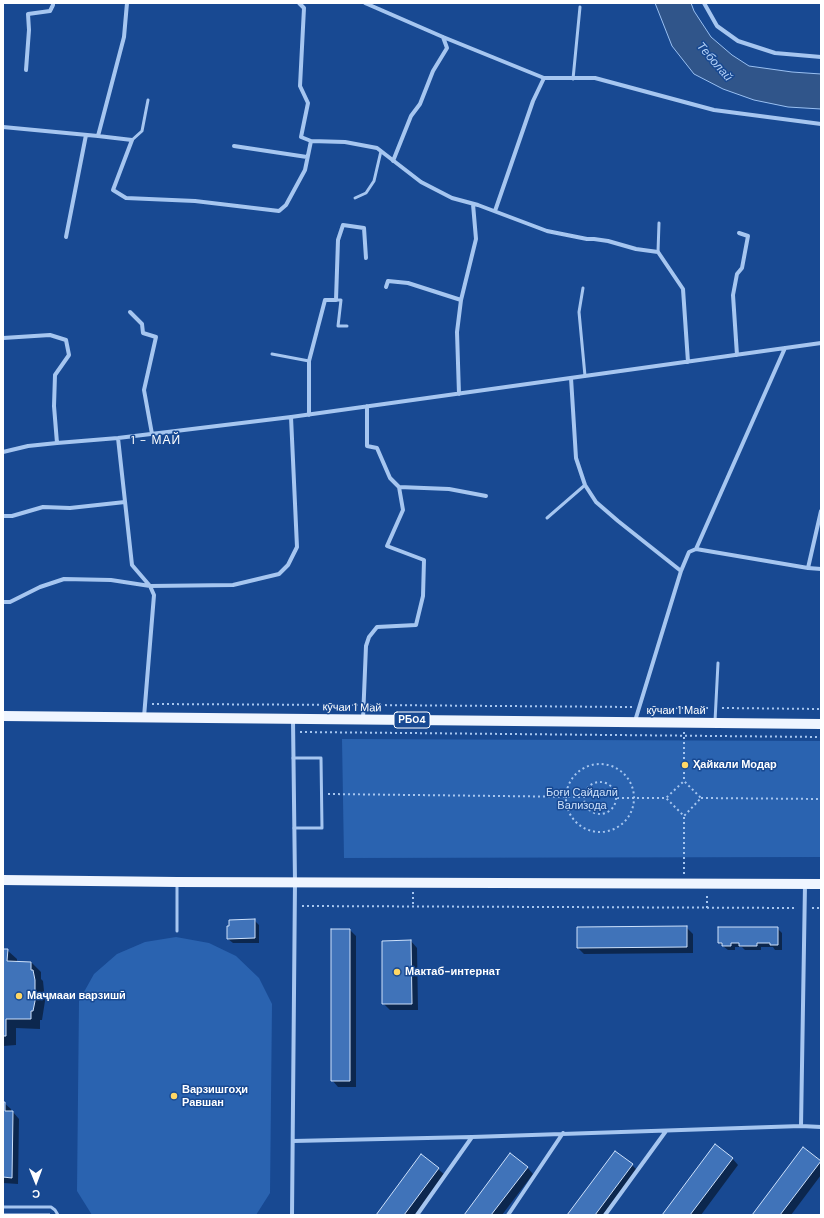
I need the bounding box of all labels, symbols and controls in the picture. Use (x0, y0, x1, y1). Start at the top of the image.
water label: Теболай (693, 40, 735, 84)
district label: 1 - МАЙ (131, 434, 181, 448)
street label: кӯчаи 1 Май (322, 701, 382, 715)
street label: кӯчаи 1 Май (646, 704, 706, 718)
road number: РБ04 (394, 712, 430, 728)
place label: Ҳайкали Модар (693, 758, 777, 772)
marker: Ҳайкали Модар (680, 760, 690, 770)
park label: Боғи Сайдалӣ Вализода (546, 786, 618, 812)
place label: Мактаб-интернат (405, 965, 500, 979)
marker: Мактаб-интернат (392, 967, 402, 977)
place label: Маҷмааи варзишӣ (27, 989, 126, 1003)
marker: Маҷмааи варзишӣ (14, 991, 24, 1001)
place label: Варзишгоҳи Равшан (182, 1083, 248, 1109)
marker: Варзишгоҳи Равшан (169, 1091, 179, 1101)
north arrow (16, 1162, 56, 1202)
text: С (32, 1187, 40, 1201)

